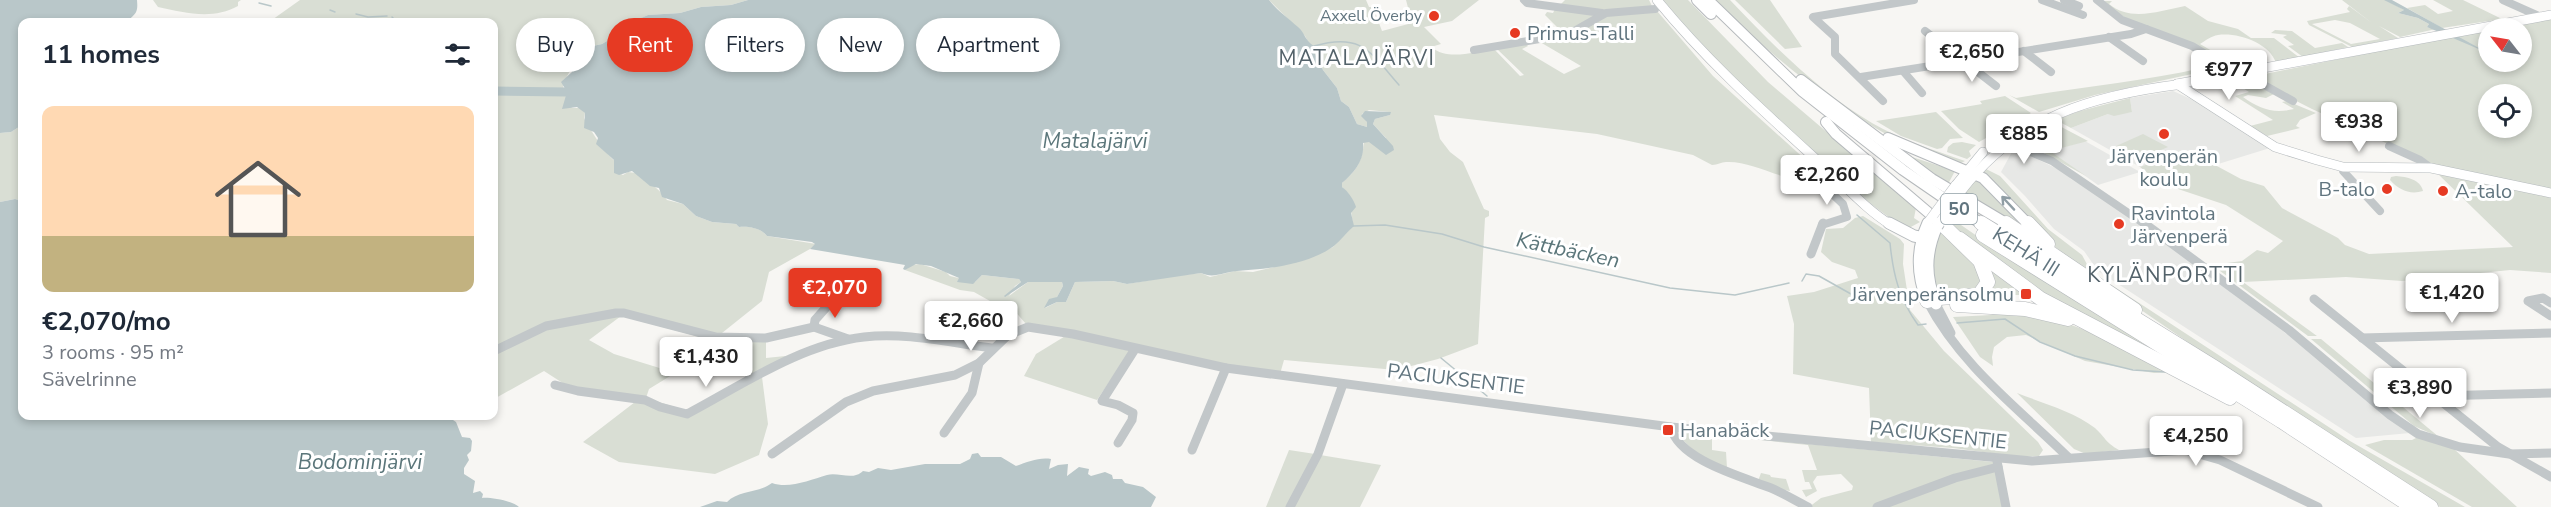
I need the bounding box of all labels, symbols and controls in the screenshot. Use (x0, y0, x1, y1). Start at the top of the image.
place label: Axxell Överby (1320, 5, 1423, 27)
marker: Axxell Överby (1427, 9, 1441, 23)
chip: Buy (516, 18, 595, 72)
chip: Rent (607, 18, 693, 72)
chip: Filters (705, 18, 805, 72)
chip: New (817, 18, 904, 72)
chip: Apartment (916, 18, 1060, 72)
north arrow (2478, 18, 2532, 72)
map controls (2478, 18, 2532, 138)
place label: Primus-Talli (1527, 20, 1634, 47)
marker: Primus-Talli (1508, 26, 1522, 40)
pin: €2,650 (1923, 32, 2021, 83)
text: 11 homes (42, 37, 160, 72)
icon: filters (441, 38, 474, 71)
text: €2,650 (1940, 38, 2004, 65)
district label: MATALAJÄRVI (1279, 44, 1435, 72)
pin: €977 (2193, 50, 2265, 101)
text: €977 (2205, 56, 2253, 83)
button: locate (2478, 84, 2532, 138)
pin: €938 (2323, 102, 2395, 153)
text: €938 (2335, 108, 2383, 135)
pin: €885 (1988, 114, 2060, 165)
text: €885 (2000, 120, 2048, 147)
water label: Matalajärvi (1043, 127, 1149, 155)
marker: Järvenperän koulu (2157, 127, 2171, 141)
place label: Järvenperän koulu (2109, 143, 2218, 193)
icon: home (204, 145, 312, 253)
pin: €2,260 (1778, 155, 1876, 206)
text: €2,260 (1795, 161, 1859, 188)
place label: B-talo (2318, 176, 2375, 203)
place label: A-talo (2455, 178, 2512, 205)
marker: B-talo (2380, 182, 2394, 196)
marker: A-talo (2436, 184, 2450, 198)
road number: 50 (1941, 194, 1977, 224)
one-way arrow (2001, 195, 2015, 210)
place label: Ravintola Järvenperä (2130, 200, 2228, 250)
marker: Ravintola Järvenperä (2112, 217, 2126, 231)
street label: KEHÄ III (1987, 221, 2065, 283)
water label: Kättbäcken (1514, 225, 1622, 275)
district label: KYLÄNPORTTI (2087, 261, 2245, 289)
pin: €2,070 (786, 268, 884, 319)
pin: €1,420 (2403, 273, 2501, 324)
text: €2,070 (803, 274, 867, 301)
text: €1,420 (2420, 279, 2484, 306)
place label: Järvenperänsolmu (1850, 281, 2014, 308)
marker: Järvenperänsolmu (2019, 287, 2033, 301)
pin: €2,660 (922, 301, 1020, 352)
text: €2,070/mo (42, 304, 171, 339)
text: €2,660 (939, 307, 1003, 334)
pin: €1,430 (657, 337, 755, 388)
text: 3 rooms · 95 m² (42, 339, 184, 366)
text: €1,430 (674, 343, 738, 370)
street label: PACIUKSENTIE (1386, 357, 1526, 401)
text: Sävelrinne (42, 366, 137, 393)
pin: €3,890 (2371, 368, 2469, 419)
text: €3,890 (2388, 374, 2452, 401)
street label: PACIUKSENTIE (1868, 414, 2008, 456)
pin: €4,250 (2147, 416, 2245, 467)
place label: Hanabäck (1680, 417, 1770, 444)
text: €4,250 (2164, 422, 2228, 449)
marker: Hanabäck (1661, 423, 1675, 437)
water label: Bodominjärvi (298, 448, 423, 476)

